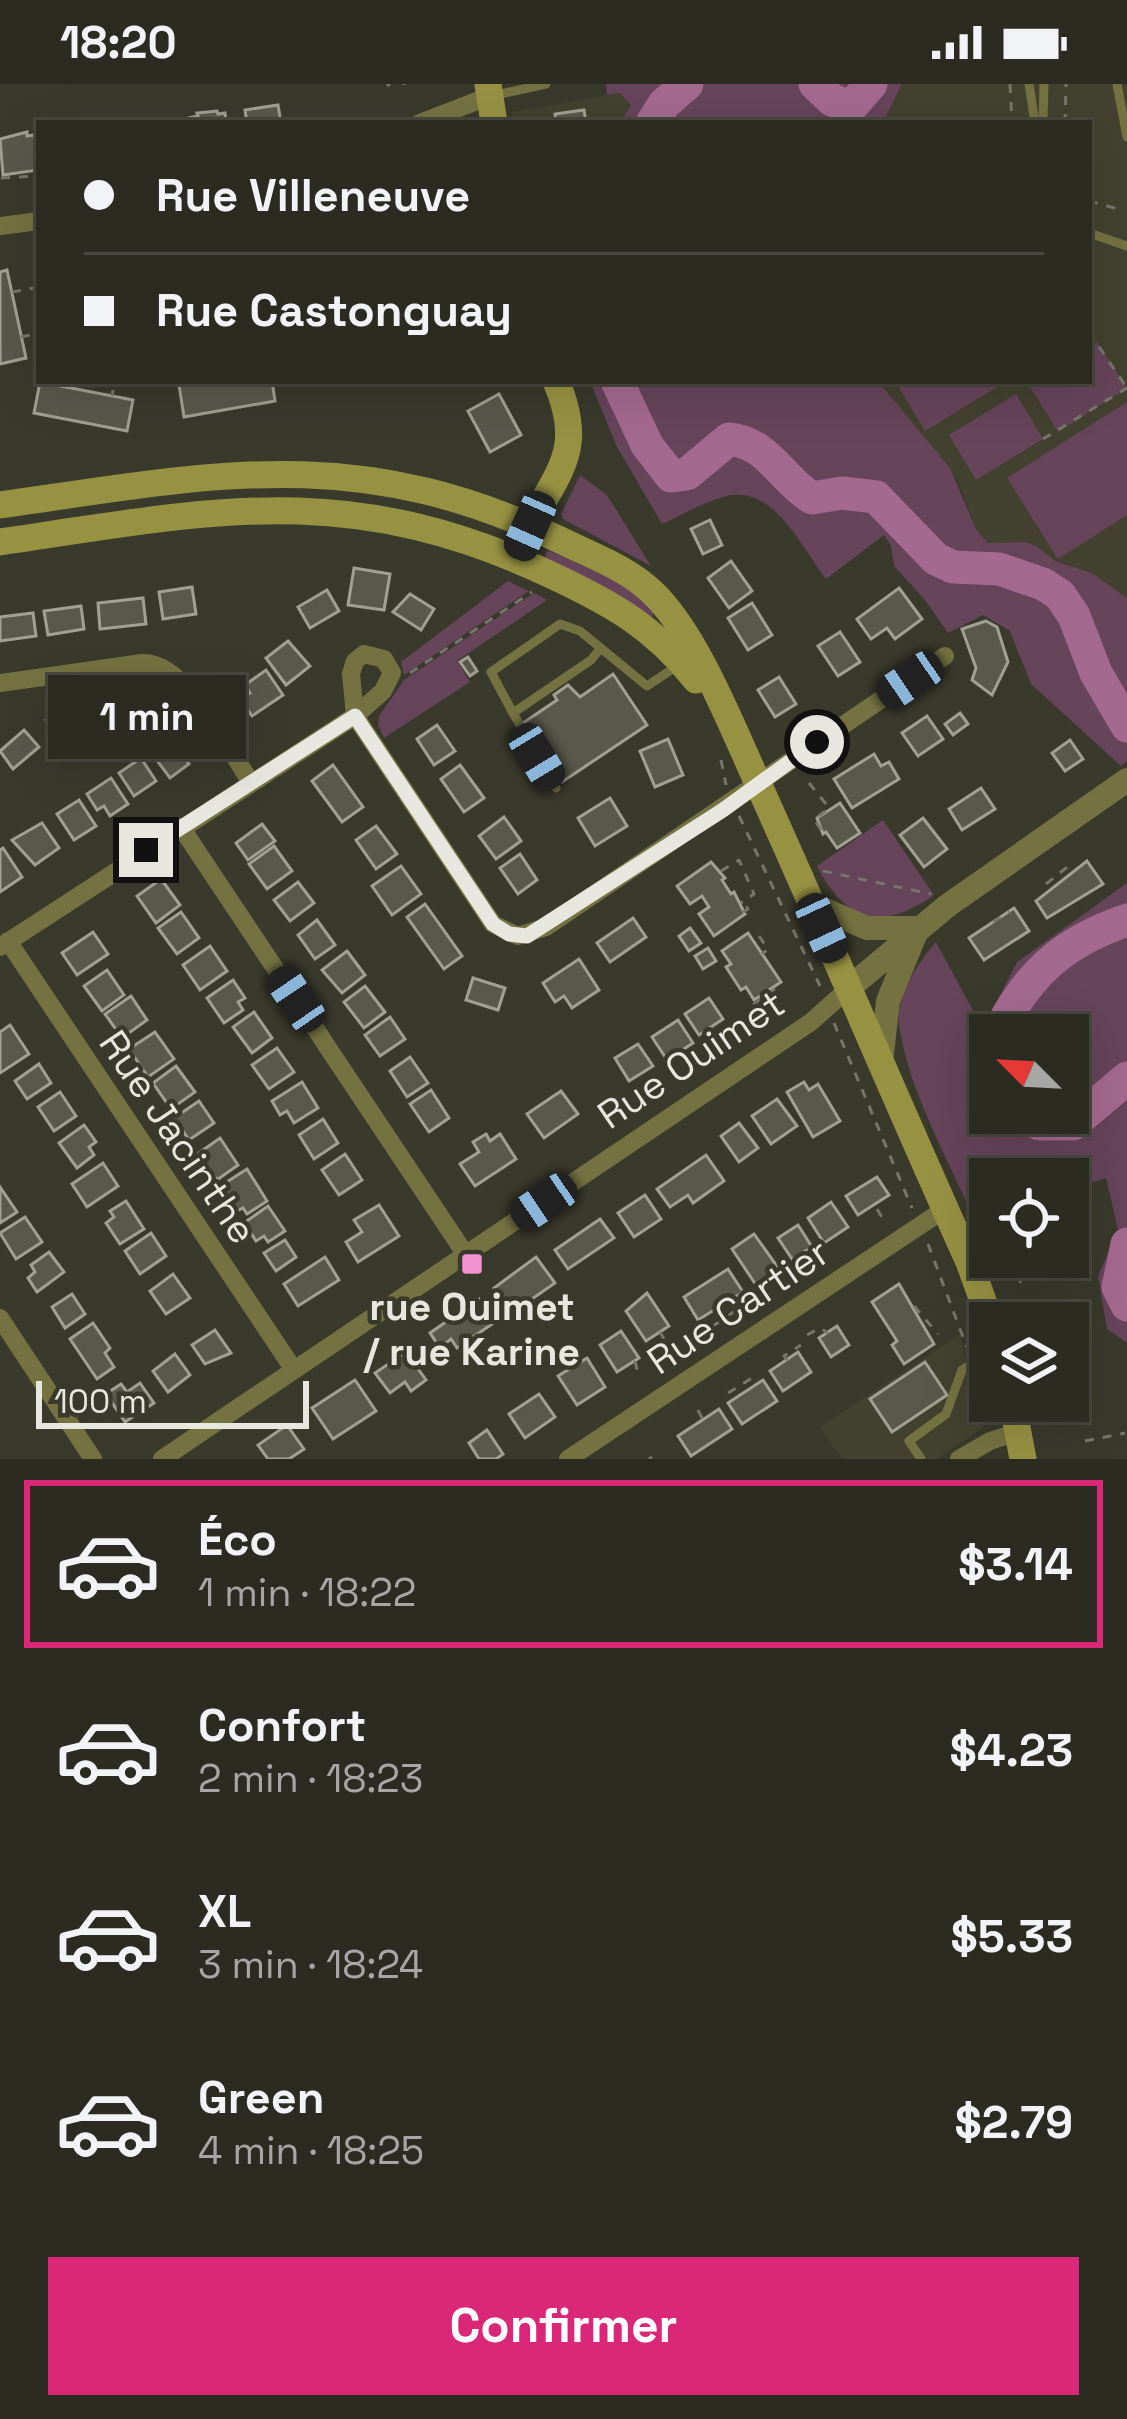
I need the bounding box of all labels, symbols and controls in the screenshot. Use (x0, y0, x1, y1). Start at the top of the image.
text: 18:20 (60, 14, 177, 71)
text: Rue Villeneuve (156, 167, 470, 224)
text: Rue Castonguay (156, 282, 512, 339)
car (499, 486, 561, 566)
car (870, 645, 950, 715)
callout: 1 min (47, 676, 245, 760)
text: 1 min (99, 692, 195, 741)
route start (790, 715, 844, 769)
car (503, 717, 571, 797)
route end (119, 823, 173, 877)
car (790, 888, 854, 968)
car (261, 959, 331, 1039)
street label: Rue Ouimet (588, 979, 794, 1139)
north arrow (969, 1014, 1089, 1134)
map controls (969, 1014, 1089, 1422)
street label: Rue Jacinthe (89, 1021, 267, 1253)
button: locate (969, 1158, 1089, 1278)
car (504, 1167, 584, 1237)
street label: Rue Cartier (638, 1227, 838, 1385)
marker: rue Ouimet / rue Karine (459, 1251, 485, 1277)
place label: rue Ouimet / rue Karine (363, 1282, 580, 1376)
button: layers (969, 1302, 1089, 1422)
scale bar (36, 1375, 309, 1428)
text: 100 m (54, 1381, 147, 1423)
icon: car (54, 1510, 162, 1618)
text: Éco (198, 1511, 277, 1568)
text: $3.14 (958, 1536, 1073, 1593)
text: 1 min · 18:22 (198, 1568, 416, 1617)
icon: car (54, 1696, 162, 1804)
text: Confort (198, 1697, 366, 1754)
text: $4.23 (950, 1722, 1073, 1779)
text: 2 min · 18:23 (198, 1754, 423, 1803)
icon: car (54, 1882, 162, 1990)
text: XL (198, 1883, 251, 1940)
text: $5.33 (951, 1908, 1073, 1965)
text: 3 min · 18:24 (198, 1940, 423, 1989)
icon: car (54, 2068, 162, 2176)
text: Green (198, 2069, 324, 2126)
text: $2.79 (954, 2094, 1073, 2151)
text: 4 min · 18:25 (198, 2126, 424, 2175)
button: Confirmer (48, 2257, 1079, 2395)

